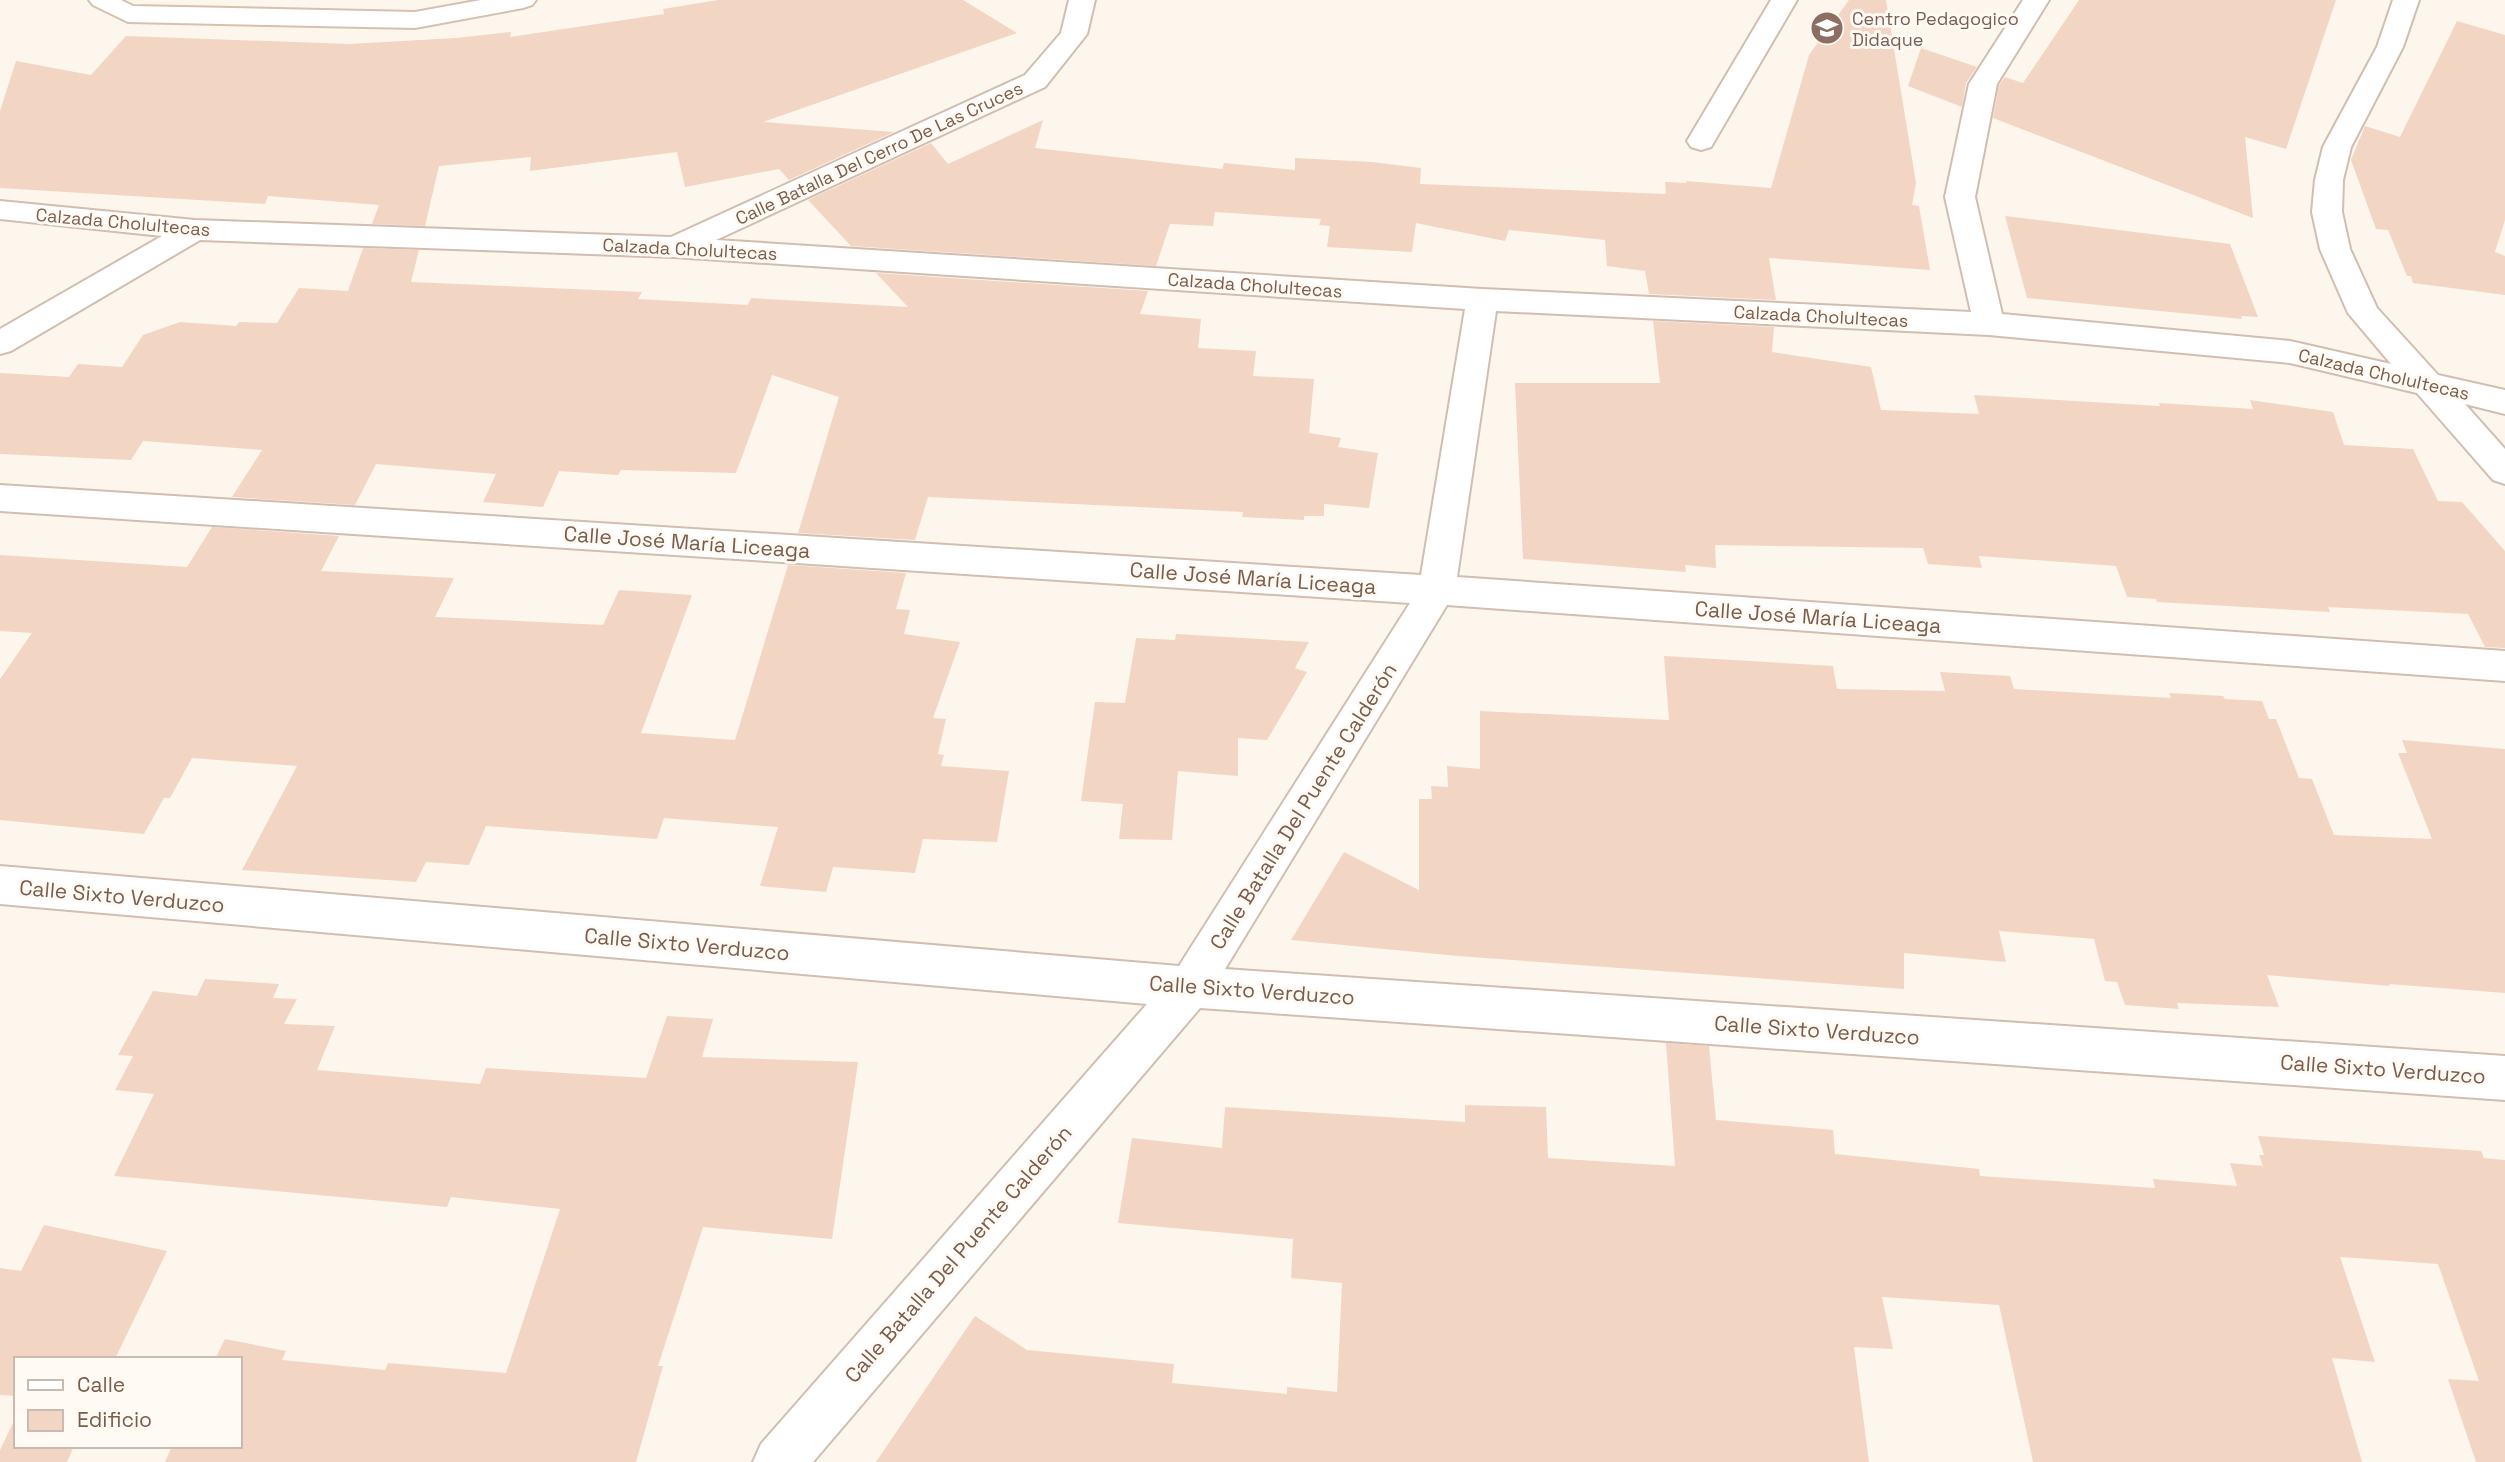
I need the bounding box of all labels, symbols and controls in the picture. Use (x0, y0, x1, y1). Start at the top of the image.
place label: Centro Pedagogico Didaque (1852, 7, 2019, 51)
school or university icon: Centro Pedagogico Didaque (1808, 9, 1846, 47)
street label: Calle Batalla Del Cerro De Las Cruces (732, 76, 1026, 230)
street label: Calzada Cholultecas (35, 203, 211, 241)
street label: Calzada Cholultecas (602, 233, 778, 265)
street label: Calzada Cholultecas (1167, 267, 1343, 303)
street label: Calzada Cholultecas (1733, 300, 1909, 332)
street label: Calzada Cholultecas (2296, 343, 2472, 405)
street label: Calle José María Liceaga (563, 520, 811, 564)
street label: Calle José María Liceaga (1129, 556, 1377, 600)
street label: Calle José María Liceaga (1694, 595, 1942, 639)
street label: Calle Batalla Del Puente Calderón (1203, 658, 1403, 954)
street label: Calle Sixto Verduzco (18, 874, 226, 918)
street label: Calle Sixto Verduzco (583, 922, 791, 966)
street label: Calle Sixto Verduzco (1148, 969, 1356, 1011)
street label: Calle Sixto Verduzco (1713, 1009, 1921, 1051)
street label: Calle Sixto Verduzco (2279, 1048, 2487, 1090)
street label: Calle Batalla Del Puente Calderón (839, 1120, 1077, 1388)
legend (14, 1357, 242, 1448)
text: Calle (77, 1371, 125, 1398)
text: Edificio (77, 1406, 152, 1433)

